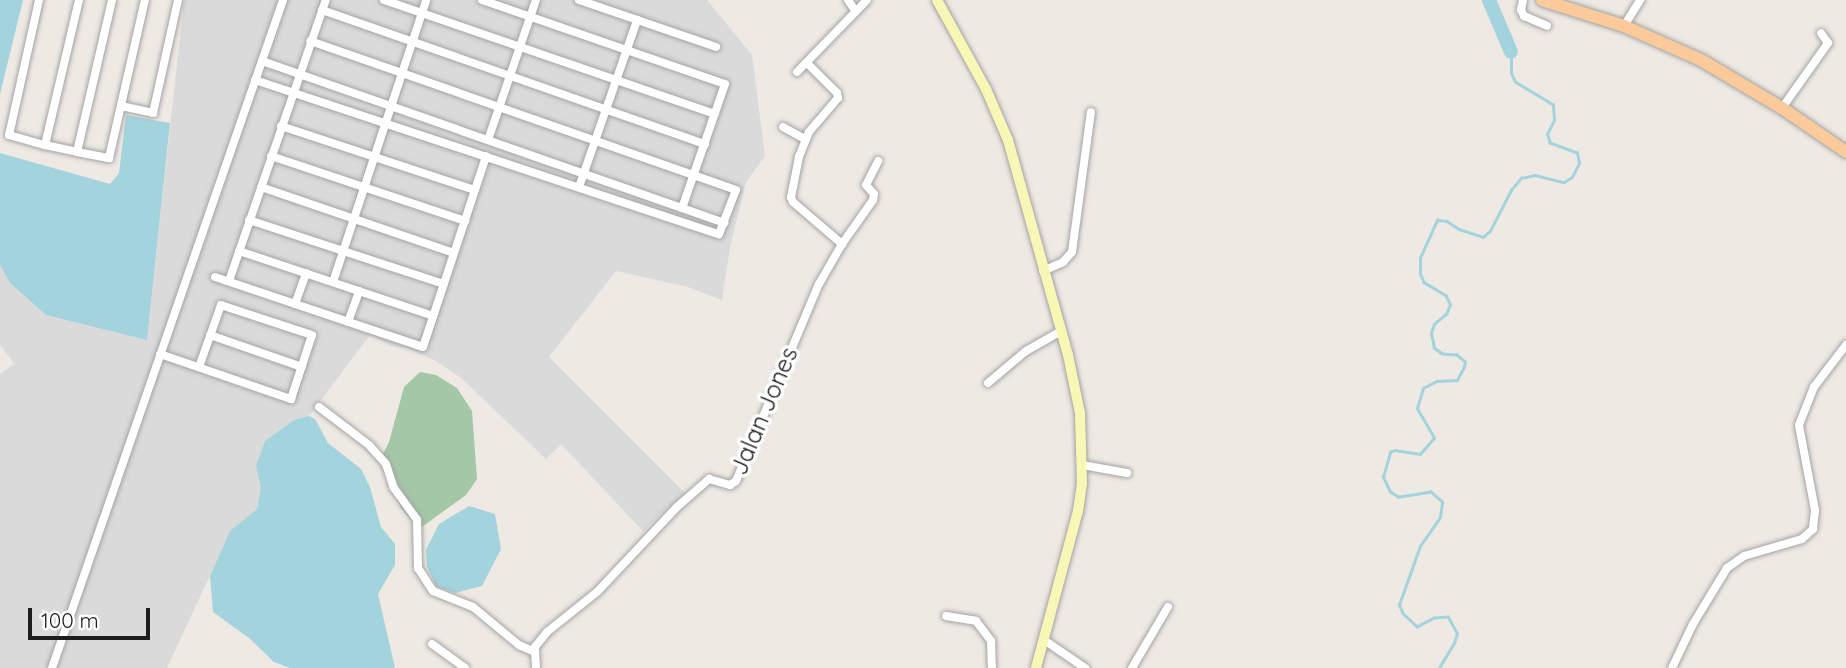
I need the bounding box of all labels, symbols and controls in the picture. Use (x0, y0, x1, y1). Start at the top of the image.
street label: Jalan Jones (724, 343, 804, 479)
scale bar (32, 594, 154, 638)
text: 100 m (41, 607, 99, 633)

